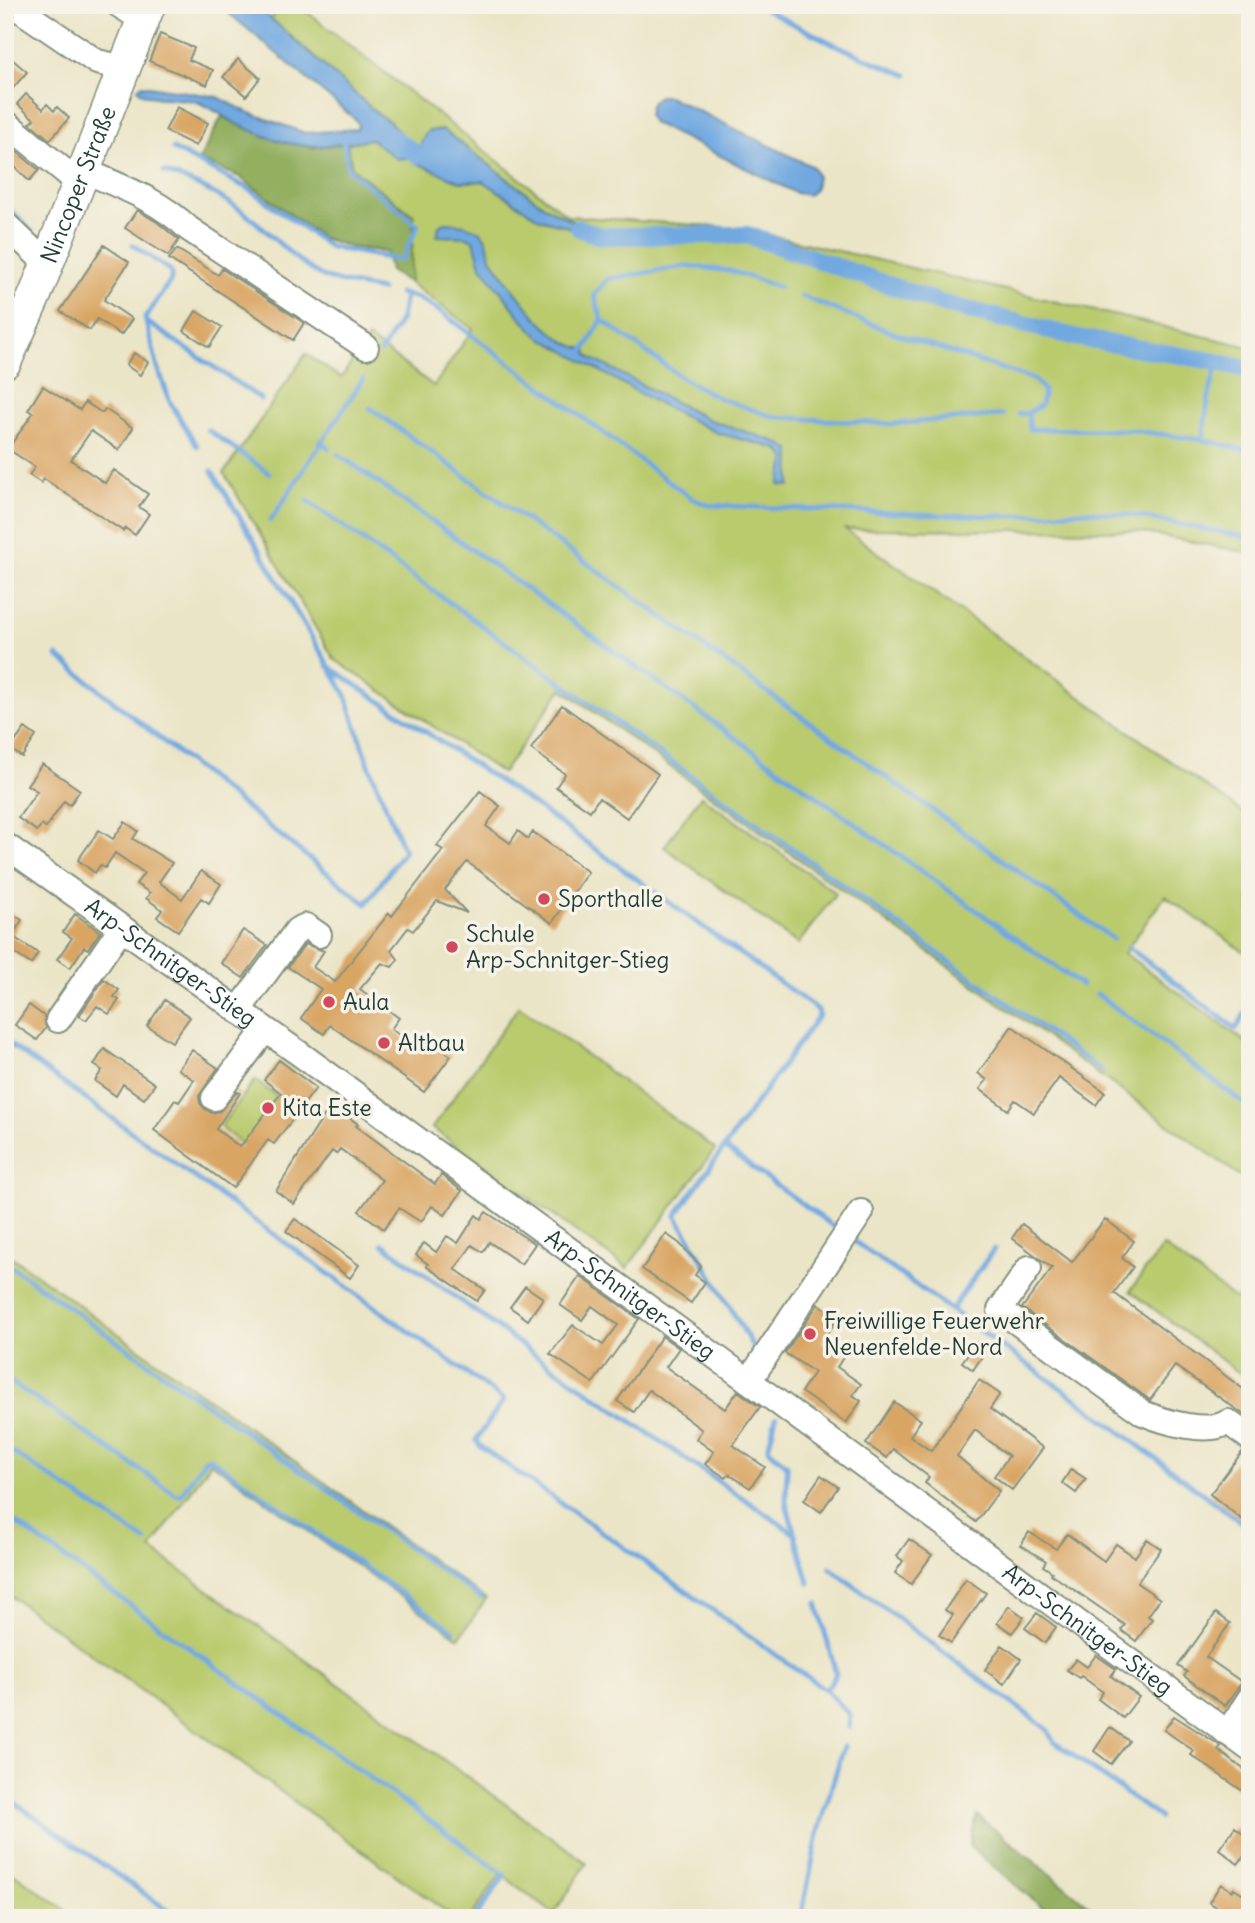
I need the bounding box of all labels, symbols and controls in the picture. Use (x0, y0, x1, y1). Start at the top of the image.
street label: Nincoper Straße (34, 102, 122, 267)
place label: Sporthalle (558, 884, 663, 913)
street label: Arp-Schnitger-Stieg (79, 891, 262, 1033)
marker: Sporthalle (536, 891, 552, 907)
place label: Schule Arp-Schnitger-Stieg (466, 919, 669, 974)
marker: Schule Arp-Schnitger-Stieg (444, 939, 460, 955)
place label: Aula (343, 987, 389, 1016)
marker: Aula (321, 994, 337, 1010)
place label: Altbau (398, 1028, 465, 1057)
marker: Altbau (376, 1035, 392, 1051)
place label: Kita Este (282, 1093, 372, 1122)
marker: Kita Este (260, 1100, 276, 1116)
street label: Arp-Schnitger-Stieg (540, 1222, 721, 1366)
place label: Freiwillige Feuerwehr Neuenfelde-Nord (824, 1306, 1045, 1361)
marker: Freiwillige Feuerwehr Neuenfelde-Nord (802, 1326, 818, 1342)
street label: Arp-Schnitger-Stieg (997, 1557, 1178, 1701)

